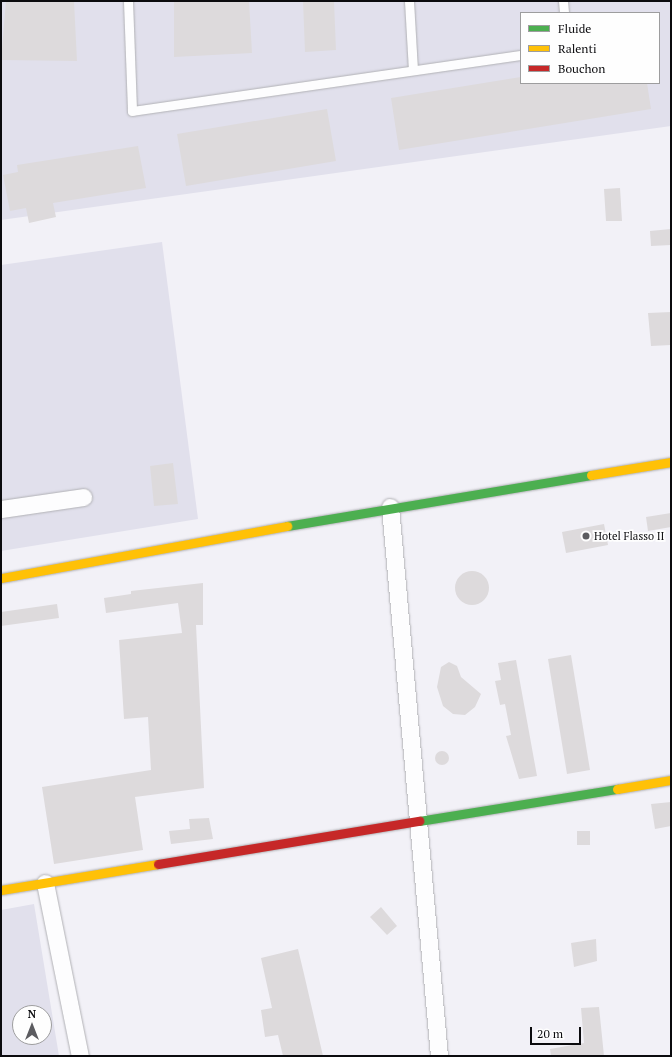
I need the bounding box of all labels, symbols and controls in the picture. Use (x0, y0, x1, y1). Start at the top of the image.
legend (520, 12, 660, 84)
text: Fluide (558, 21, 591, 36)
text: Ralenti (558, 41, 597, 56)
text: Bouchon (558, 61, 605, 76)
place label: Hotel Flasso II (594, 529, 664, 543)
marker: Hotel Flasso II (581, 531, 591, 541)
north arrow (12, 1005, 52, 1045)
text: N (28, 1007, 36, 1021)
scale bar (532, 1019, 583, 1045)
text: 20 m (537, 1026, 563, 1041)

